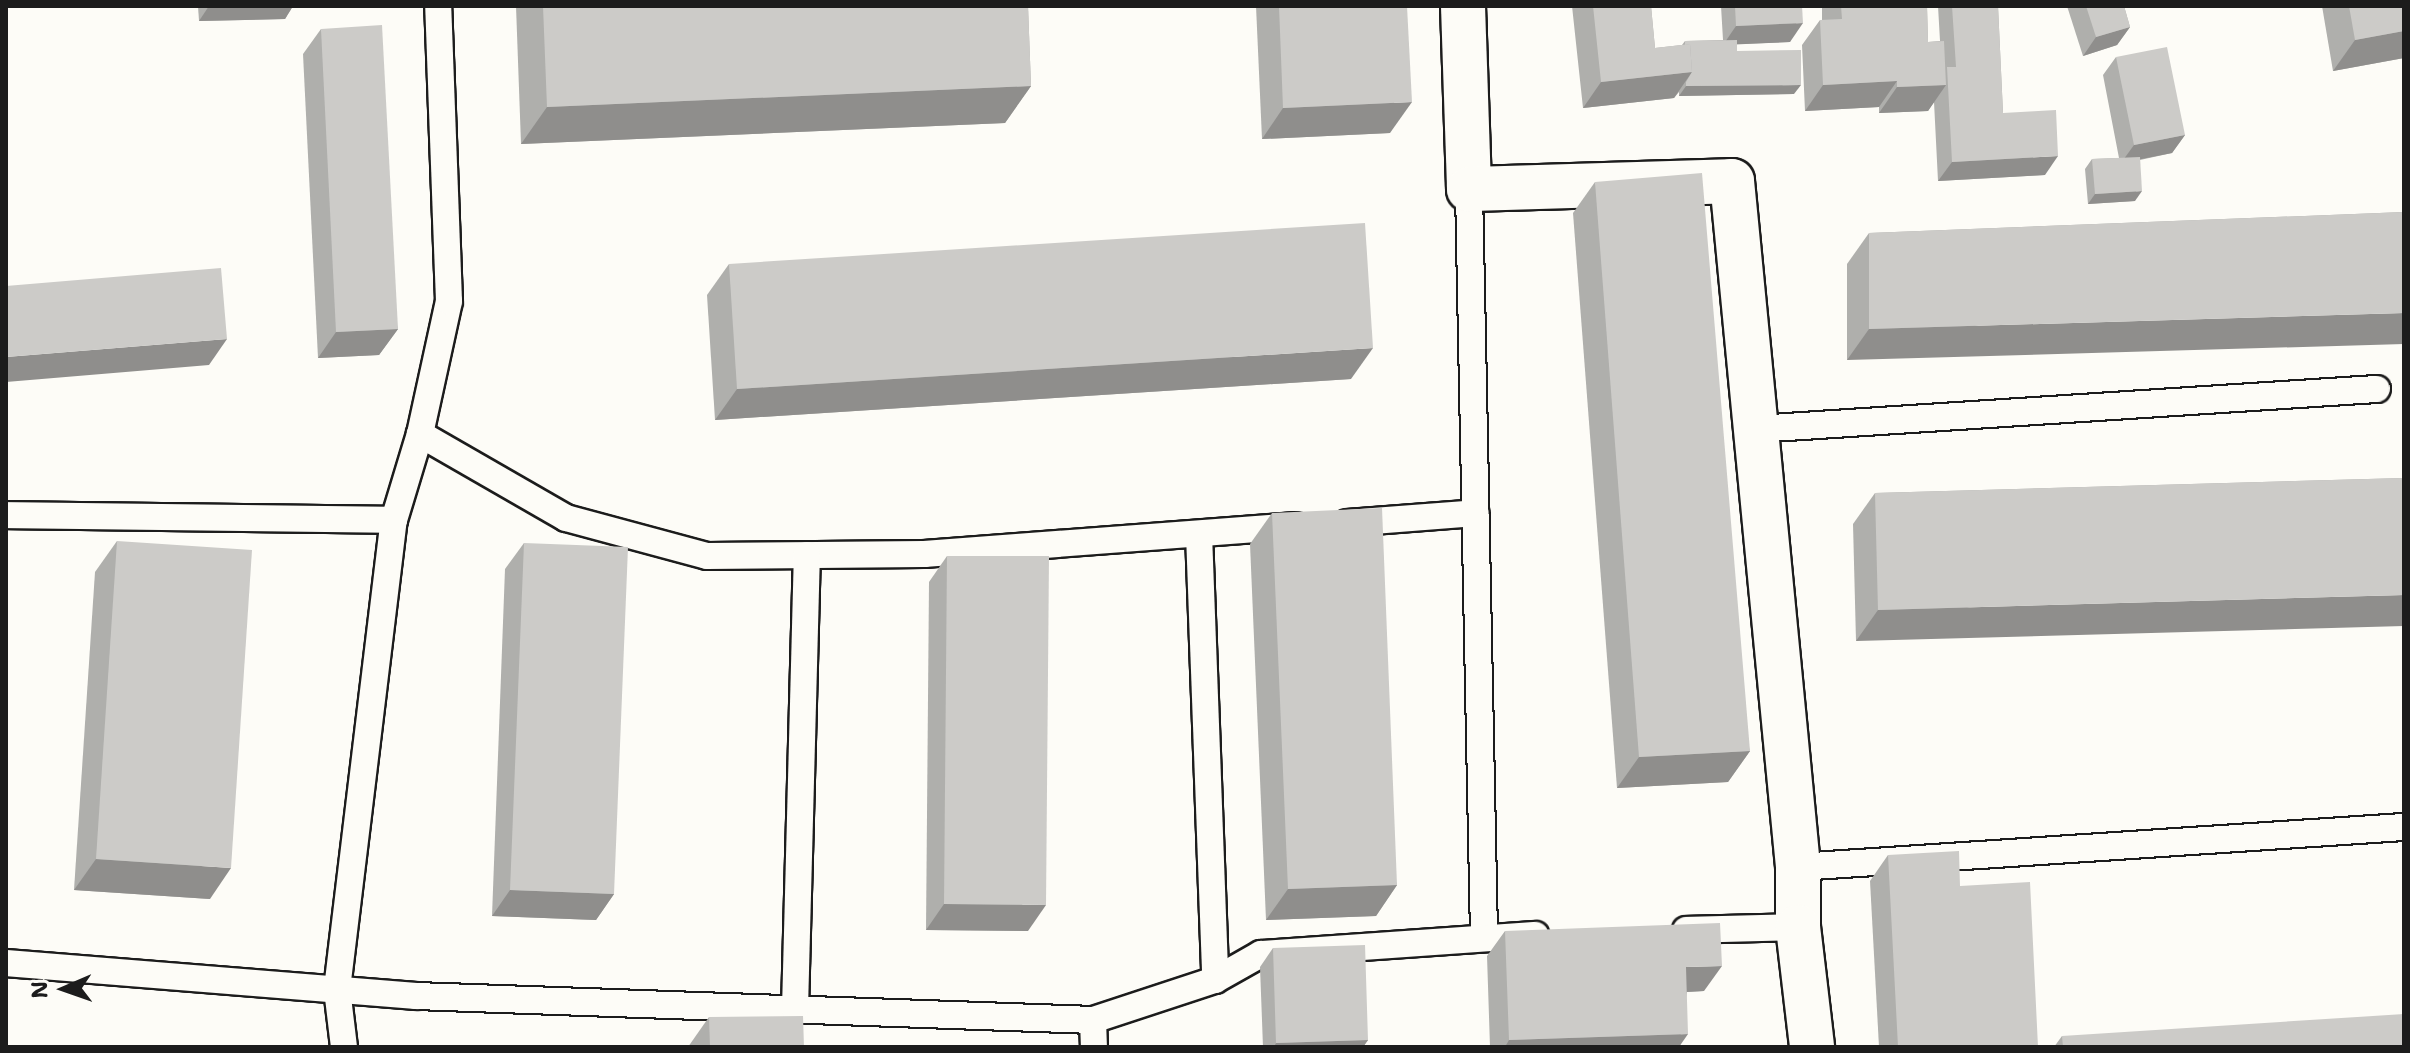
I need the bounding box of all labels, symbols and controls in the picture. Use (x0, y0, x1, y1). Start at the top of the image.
north arrow (24, 949, 104, 1029)
text: N (25, 981, 54, 999)

